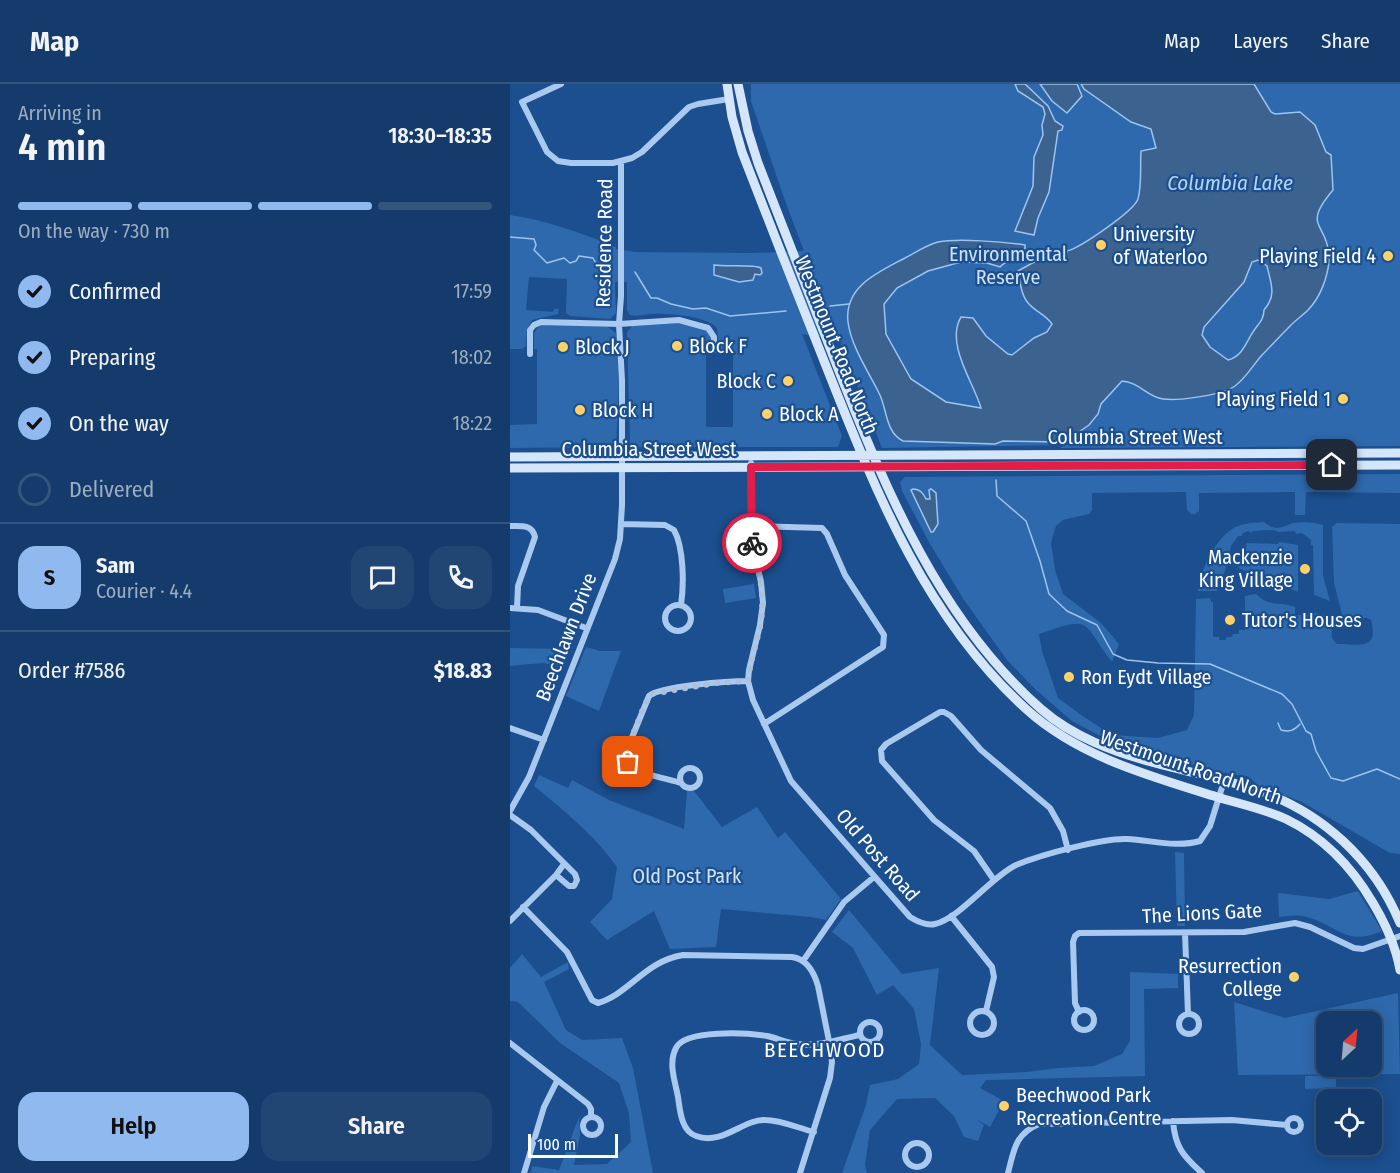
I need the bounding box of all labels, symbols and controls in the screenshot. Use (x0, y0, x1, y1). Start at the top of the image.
text: Map (30, 25, 79, 58)
text: Map (1164, 28, 1200, 54)
text: Layers (1233, 28, 1288, 54)
text: Share (1321, 28, 1370, 54)
text: Arriving in (18, 101, 102, 125)
text: 18:30–18:35 (388, 122, 492, 149)
text: 4 min (18, 124, 107, 170)
water label: Columbia Lake (1167, 170, 1293, 196)
street label: Residence Road (591, 178, 617, 308)
text: On the way · 730 m (18, 219, 170, 243)
place label: University of Waterloo (1113, 222, 1208, 269)
marker: University of Waterloo (1094, 238, 1108, 252)
park label: Environmental Reserve (949, 242, 1067, 289)
place label: Playing Field 4 (1259, 244, 1376, 268)
marker: Playing Field 4 (1381, 249, 1395, 263)
street label: Westmount Road North (790, 252, 884, 438)
icon: check (18, 275, 51, 308)
text: Confirmed (69, 278, 162, 305)
text: 17:59 (453, 279, 492, 303)
place label: Block F (689, 334, 747, 358)
place label: Block J (575, 335, 630, 359)
marker: Block F (670, 339, 684, 353)
marker: Block J (556, 340, 570, 354)
icon: check (18, 341, 51, 374)
text: Preparing (69, 344, 155, 371)
text: 18:02 (451, 345, 492, 369)
place label: Block C (717, 369, 776, 393)
marker: Block C (781, 374, 795, 388)
place label: Playing Field 1 (1216, 387, 1331, 411)
marker: Playing Field 1 (1336, 392, 1350, 406)
place label: Block H (592, 398, 653, 422)
place label: Block A (779, 402, 839, 426)
marker: Block H (573, 403, 587, 417)
icon: check (18, 407, 51, 440)
marker: Block A (760, 407, 774, 421)
text: On the way (69, 410, 169, 437)
text: 18:22 (452, 411, 492, 435)
street label: Columbia Street West (1047, 425, 1223, 449)
street label: Columbia Street West (561, 437, 737, 461)
pin (1306, 439, 1357, 490)
icon: home (1315, 448, 1348, 481)
text: Delivered (69, 476, 154, 503)
courier (722, 513, 782, 573)
icon: bike (736, 527, 769, 560)
place label: Mackenzie King Village (1199, 545, 1293, 592)
button: chat (351, 546, 414, 609)
button: phone (429, 546, 492, 609)
text: Sam (96, 552, 135, 579)
marker: Mackenzie King Village (1298, 562, 1312, 576)
text: S (44, 564, 55, 591)
street label: Beechlawn Drive (531, 570, 601, 704)
text: Courier · 4.4 (96, 579, 192, 603)
place label: Tutor's Houses (1242, 608, 1362, 632)
marker: Tutor's Houses (1223, 613, 1237, 627)
text: Order #7586 (18, 657, 125, 684)
text: $18.83 (434, 657, 492, 684)
place label: Ron Eydt Village (1081, 665, 1211, 689)
marker: Ron Eydt Village (1062, 670, 1076, 684)
street label: Westmount Road North (1097, 725, 1285, 809)
pin (602, 736, 653, 787)
icon: bag (611, 745, 644, 778)
street label: Old Post Road (831, 804, 925, 906)
park label: Old Post Park (633, 864, 742, 888)
street label: The Lions Gate (1141, 898, 1263, 928)
place label: Resurrection College (1178, 954, 1282, 1001)
marker: Resurrection College (1287, 970, 1301, 984)
north arrow (1316, 1011, 1382, 1077)
map controls (1316, 1011, 1382, 1155)
district label: BEECHWOOD (764, 1037, 886, 1063)
place label: Beechwood Park Recreation Centre (1016, 1083, 1161, 1130)
button: locate (1316, 1089, 1382, 1155)
button: Help (18, 1092, 249, 1161)
button: Share (261, 1092, 492, 1161)
marker: Beechwood Park Recreation Centre (997, 1099, 1011, 1113)
scale bar (528, 1131, 618, 1158)
text: 100 m (537, 1135, 576, 1154)

